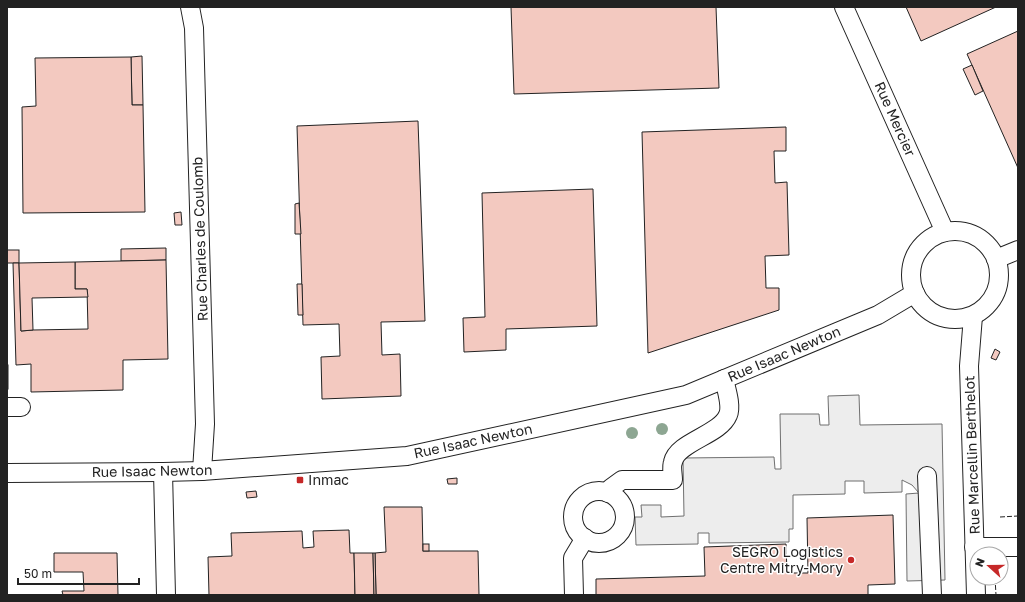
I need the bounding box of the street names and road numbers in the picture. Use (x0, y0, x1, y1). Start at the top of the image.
street label: Rue Mercier (871, 79, 920, 159)
street label: Rue Charles de Coulomb (188, 156, 211, 322)
street label: Rue Isaac Newton (725, 322, 843, 385)
street label: Rue Marcellin Berthelot (960, 375, 983, 535)
street label: Rue Isaac Newton (412, 420, 534, 461)
street label: Rue Isaac Newton (91, 461, 213, 480)

